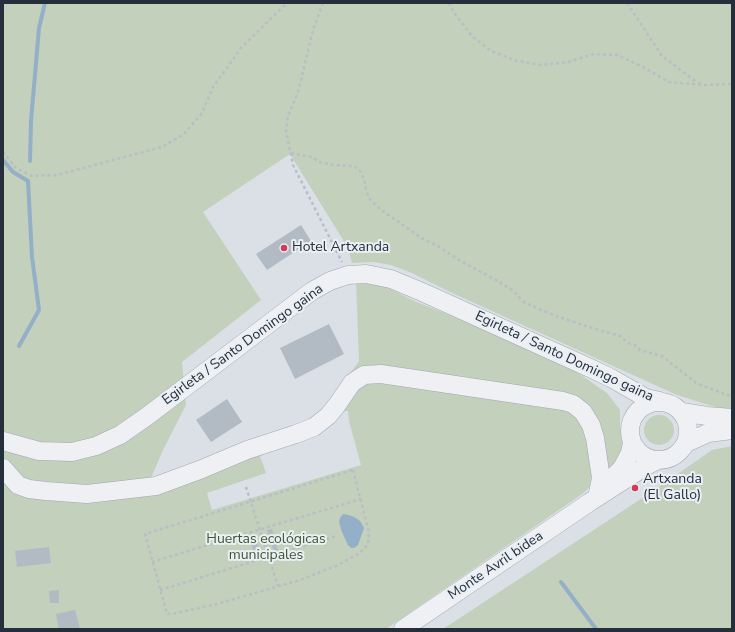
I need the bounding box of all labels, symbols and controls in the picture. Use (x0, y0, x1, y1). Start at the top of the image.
place label: Hotel Artxanda (292, 240, 389, 256)
marker: Hotel Artxanda (279, 243, 289, 253)
street label: Egirleta / Santo Domingo gaina (159, 281, 327, 409)
street label: Egirleta / Santo Domingo gaina (472, 308, 656, 406)
place label: Artxanda (El Gallo) (643, 472, 702, 504)
marker: Artxanda (El Gallo) (630, 483, 640, 493)
street label: Monte Avril bidea (445, 528, 547, 604)
park label: Huertas ecológicas municipales (206, 532, 326, 564)

